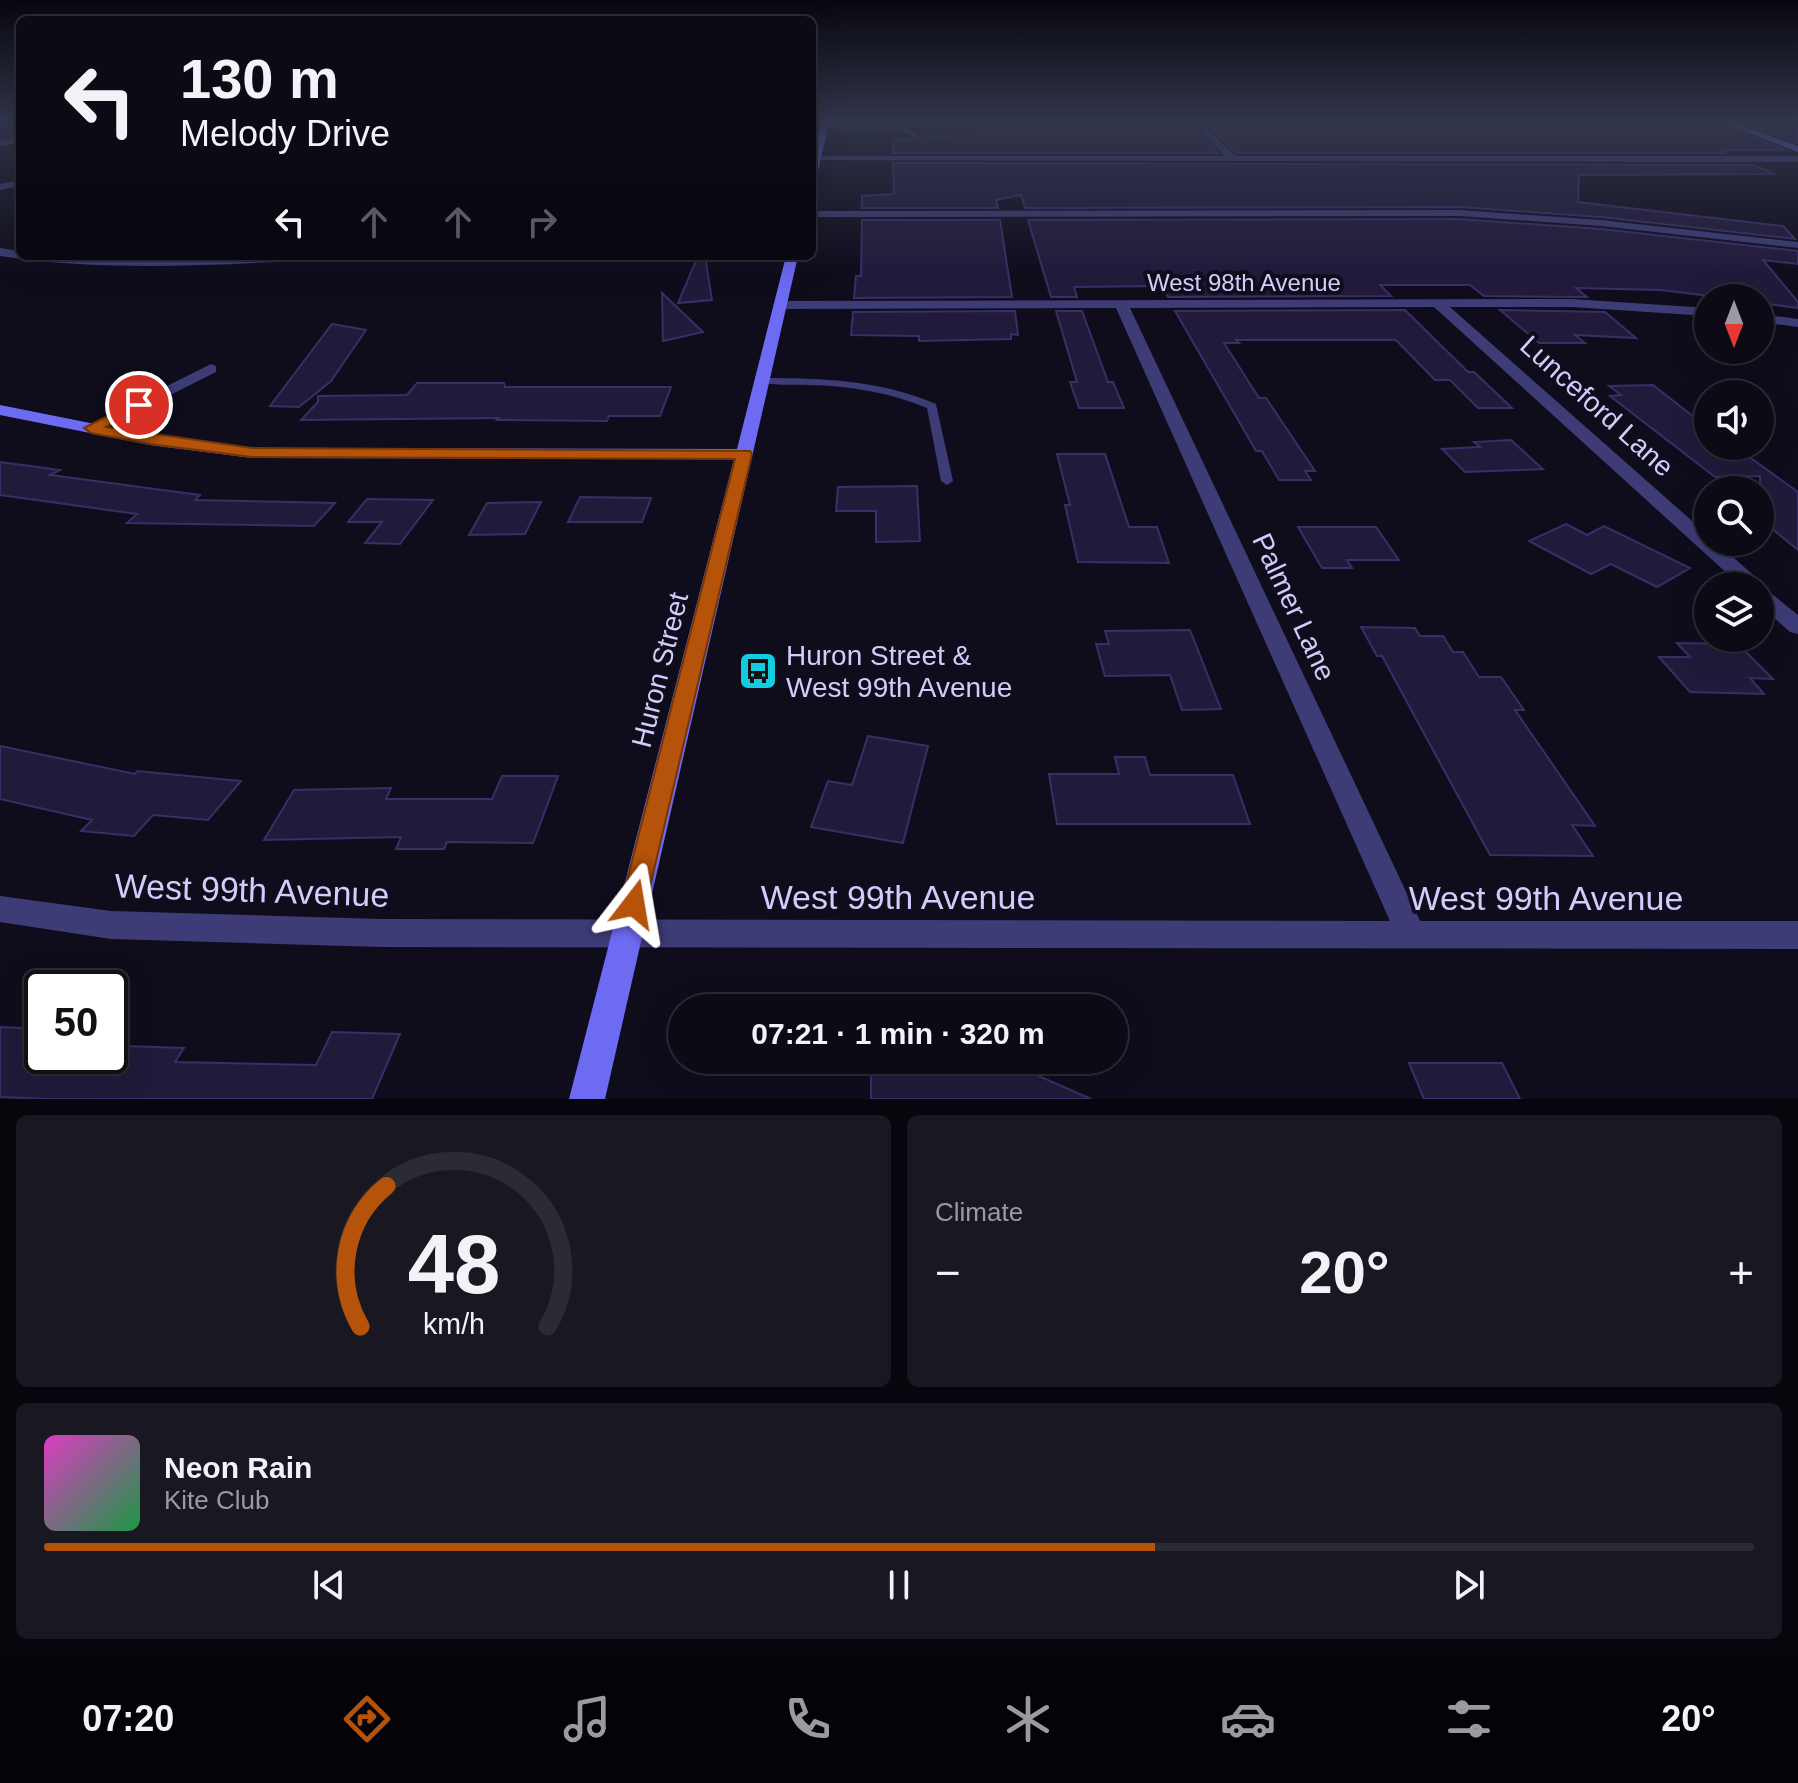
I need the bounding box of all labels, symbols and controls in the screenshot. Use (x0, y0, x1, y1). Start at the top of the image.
text: 130 m (180, 47, 339, 110)
icon: left (48, 48, 152, 152)
text: Melody Drive (180, 113, 390, 154)
icon: left (268, 200, 312, 244)
icon: ahead (352, 200, 396, 244)
icon: ahead (436, 200, 480, 244)
icon: right (520, 200, 564, 244)
street label: West 98th Avenue (1147, 269, 1341, 296)
north arrow (1694, 284, 1774, 364)
map controls (1694, 284, 1774, 652)
street label: Lunceford Lane (1514, 329, 1680, 483)
pin (105, 371, 173, 439)
button: sound (1694, 380, 1774, 460)
icon: arrive (117, 383, 161, 427)
button: search (1694, 476, 1774, 556)
street label: Palmer Lane (1246, 529, 1342, 685)
button: layers (1694, 572, 1774, 652)
street label: Huron Street (626, 589, 694, 751)
place label: Huron Street & West 99th Avenue (786, 640, 1012, 703)
bus stop icon: Huron Street & West 99th Avenue (737, 650, 779, 692)
position arrow (592, 862, 676, 946)
street label: West 99th Avenue (114, 866, 390, 914)
street label: West 99th Avenue (761, 878, 1035, 916)
street label: West 99th Avenue (1409, 879, 1683, 917)
speed limit sign: 50 (24, 970, 128, 1074)
text: 07:21 · 1 min · 320 m (751, 1017, 1045, 1050)
text: Climate (935, 1197, 1023, 1227)
text: 48 (407, 1218, 500, 1311)
text: 20° (1299, 1239, 1390, 1306)
text: − (935, 1248, 961, 1297)
text: + (1728, 1248, 1754, 1297)
text: km/h (423, 1308, 484, 1340)
text: Neon Rain (164, 1451, 312, 1484)
text: Kite Club (164, 1485, 270, 1515)
icon: previous (307, 1563, 351, 1607)
icon: pause (877, 1563, 921, 1607)
icon: next (1447, 1563, 1491, 1607)
icon: directions (339, 1691, 395, 1747)
icon: music (559, 1691, 615, 1747)
icon: phone (780, 1691, 836, 1747)
icon: climate (1000, 1691, 1056, 1747)
icon: car (1220, 1691, 1276, 1747)
icon: filters (1441, 1691, 1497, 1747)
text: 07:20 (82, 1698, 174, 1739)
text: 20° (1661, 1698, 1716, 1739)

